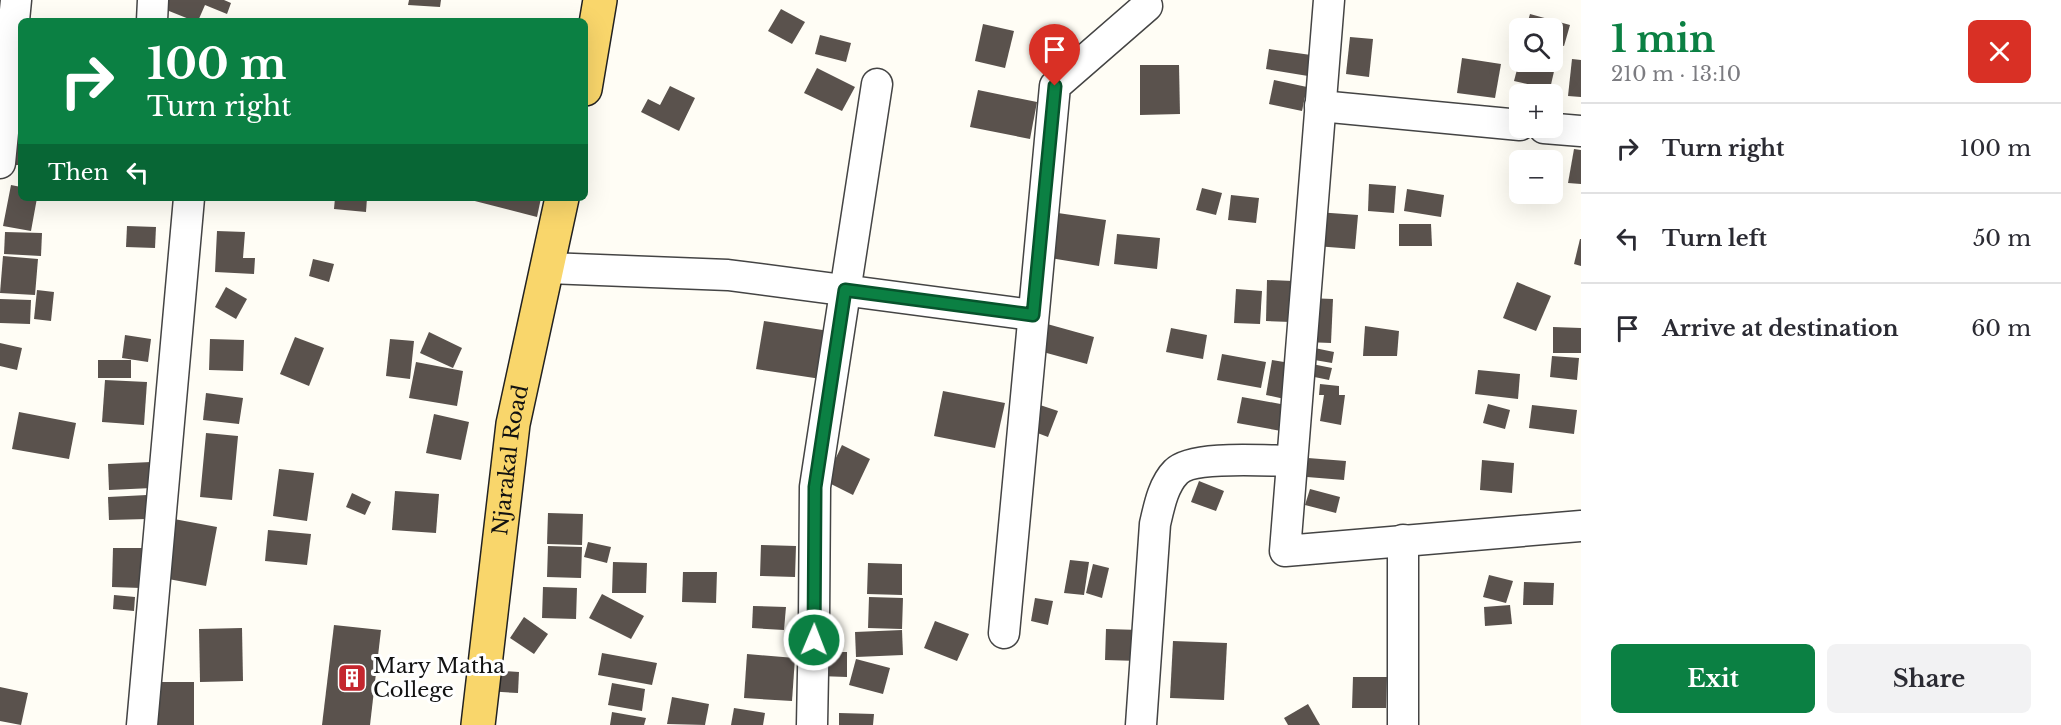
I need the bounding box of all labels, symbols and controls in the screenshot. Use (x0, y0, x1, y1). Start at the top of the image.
text: 1 min (1611, 17, 1715, 62)
map controls (1509, 18, 1563, 204)
button: search (1509, 18, 1563, 72)
button: close (1968, 20, 2031, 83)
pin (1029, 24, 1080, 86)
icon: arrive (1038, 33, 1071, 66)
text: 100 m (147, 38, 286, 90)
icon: right (48, 42, 126, 120)
text: 210 m · 13:10 (1611, 62, 1741, 86)
button: + (1509, 84, 1563, 138)
text: Turn right (147, 90, 291, 123)
icon: right (1611, 132, 1644, 165)
text: Turn right (1662, 135, 1784, 162)
text: 100 m (1960, 135, 2031, 162)
button: − (1509, 150, 1563, 204)
icon: left (121, 156, 154, 189)
text: Then (48, 159, 109, 186)
icon: left (1611, 222, 1644, 255)
text: Turn left (1662, 225, 1767, 252)
text: 50 m (1973, 225, 2031, 252)
icon: arrive (1611, 312, 1644, 345)
text: Arrive at destination (1662, 315, 1899, 342)
text: 60 m (1971, 315, 2031, 342)
street label: Njarakal Road (487, 382, 534, 537)
position arrow (782, 608, 846, 672)
button: Exit (1611, 644, 1815, 713)
button: Share (1827, 644, 2031, 713)
place label: Mary Matha College (373, 653, 505, 703)
building icon: Mary Matha College (336, 662, 368, 694)

